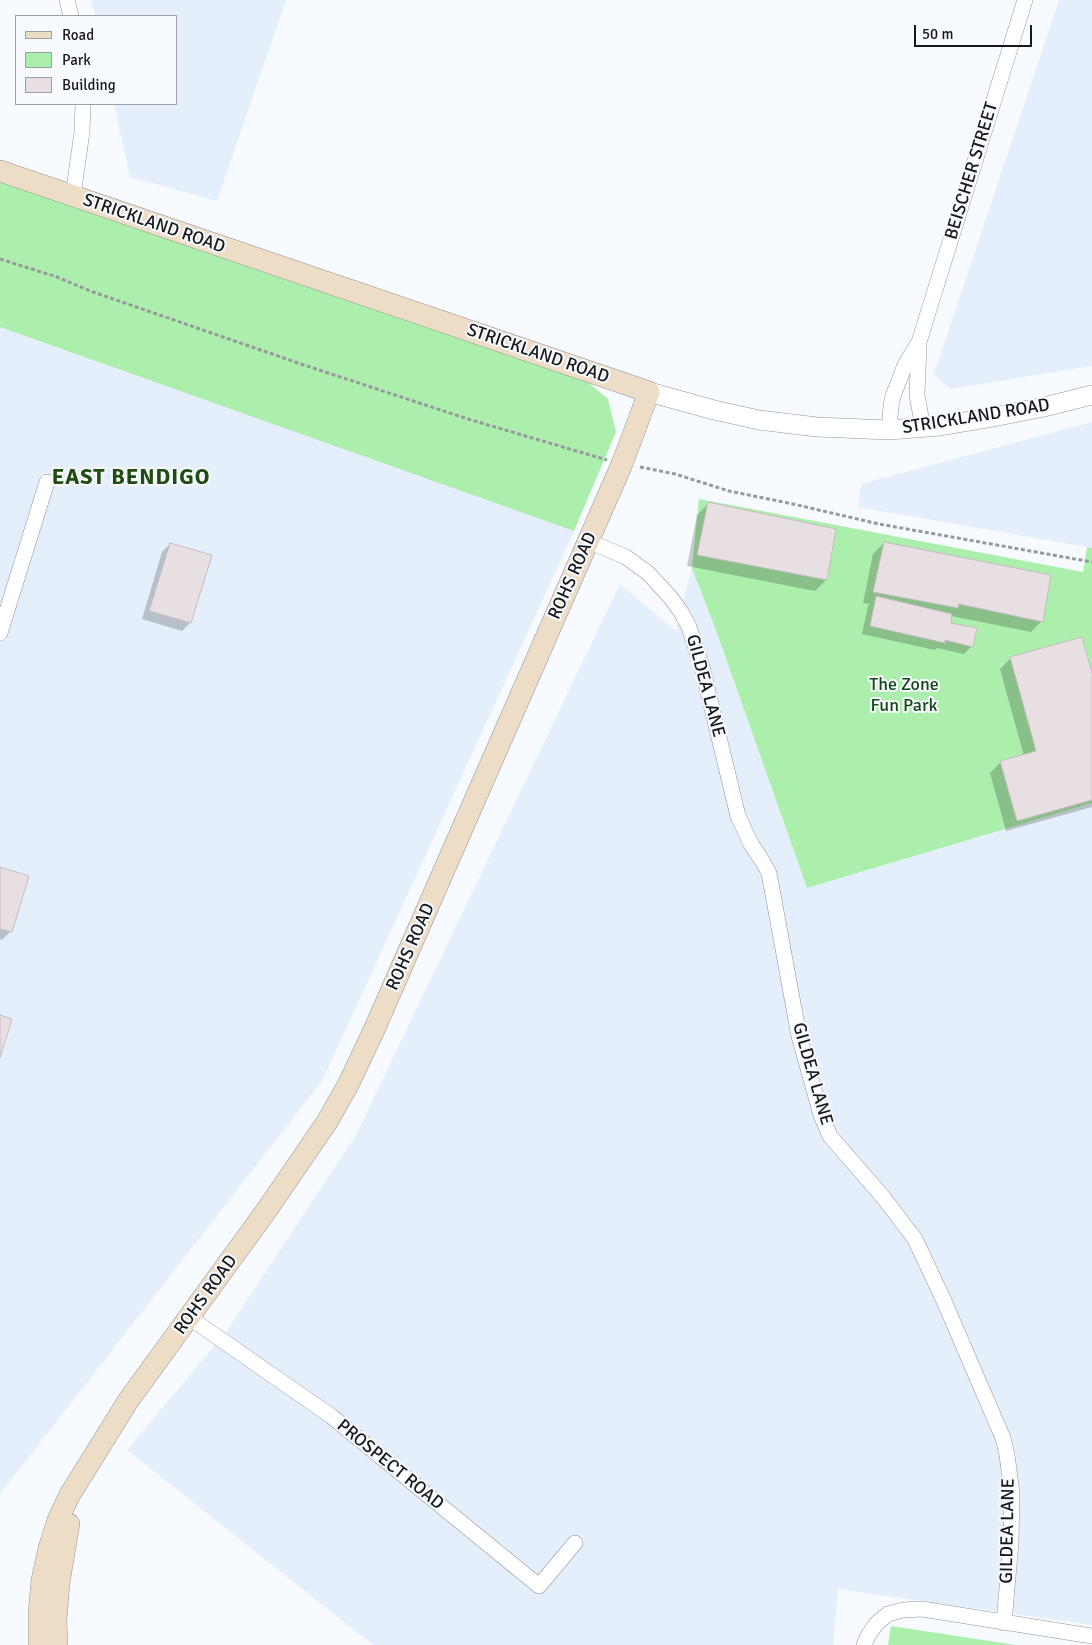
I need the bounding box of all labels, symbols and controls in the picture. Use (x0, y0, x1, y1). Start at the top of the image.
legend (15, 15, 178, 105)
scale bar (917, 15, 1034, 47)
text: 50 m (922, 25, 953, 43)
text: Road (62, 26, 94, 44)
text: Park (62, 51, 91, 69)
text: Building (62, 76, 116, 94)
street label: BEISCHER STREET (941, 100, 1003, 242)
street label: STRICKLAND ROAD (80, 190, 228, 258)
street label: STRICKLAND ROAD (464, 320, 612, 388)
street label: STRICKLAND ROAD (901, 395, 1051, 439)
district label: EAST BENDIGO (50, 465, 212, 491)
street label: ROHS ROAD (544, 529, 602, 623)
street label: GILDEA LANE (681, 632, 729, 740)
park label: The Zone Fun Park (869, 674, 939, 716)
street label: ROHS ROAD (382, 900, 440, 994)
street label: GILDEA LANE (787, 1020, 837, 1128)
street label: ROHS ROAD (170, 1251, 242, 1339)
street label: PROSPECT ROAD (332, 1415, 448, 1515)
street label: GILDEA LANE (996, 1478, 1020, 1584)

